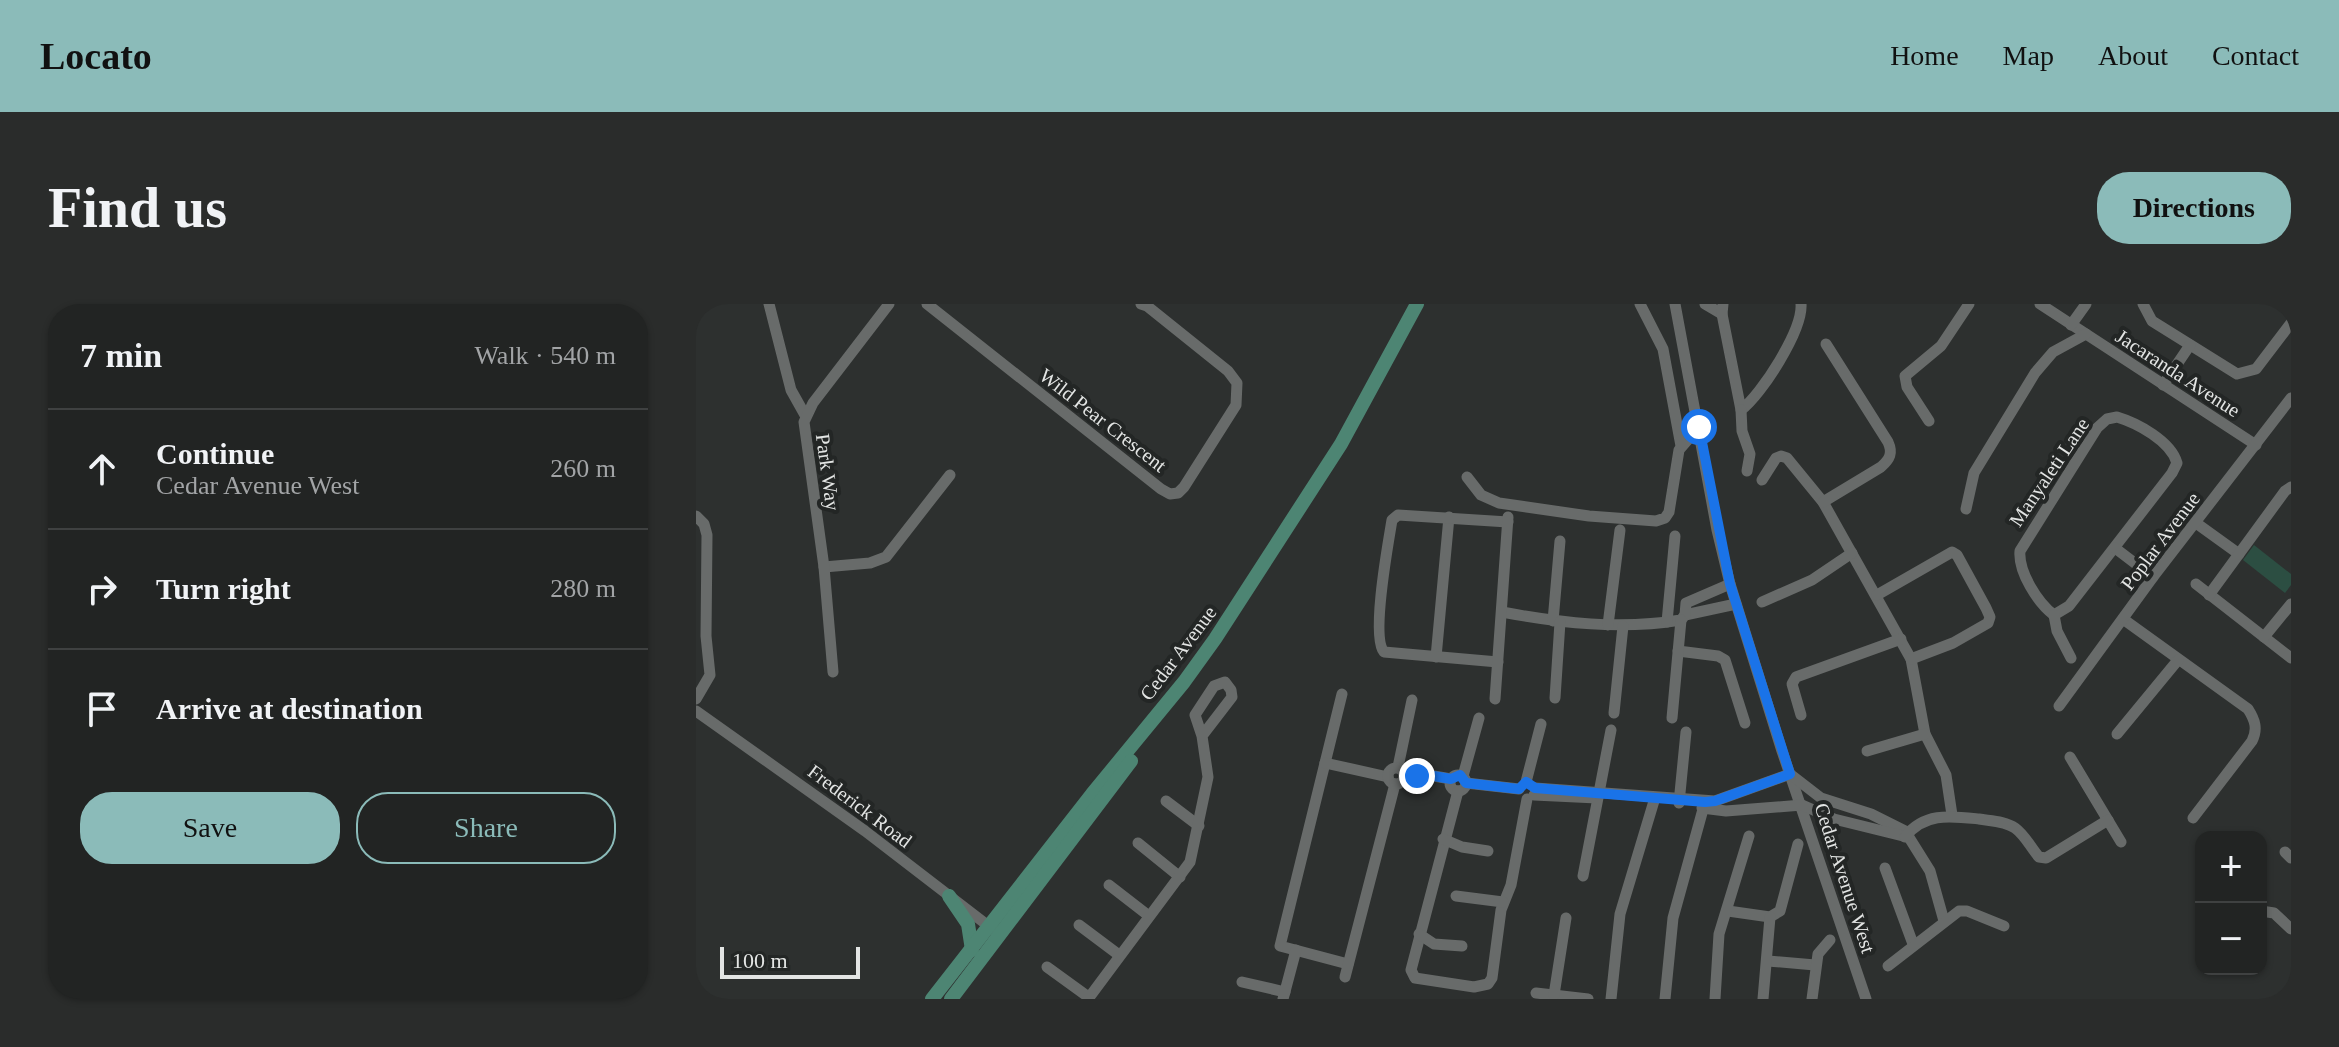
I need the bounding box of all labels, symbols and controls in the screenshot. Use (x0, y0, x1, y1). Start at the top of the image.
text: Locato (40, 35, 152, 77)
text: Home (1890, 40, 1959, 71)
text: Map (2003, 40, 2054, 71)
text: About (2098, 40, 2168, 71)
text: Contact (2212, 40, 2299, 71)
button: Directions (2097, 172, 2291, 244)
text: Find us (48, 177, 227, 239)
street label: Jacaranda Avenue (2112, 325, 2244, 421)
text: 7 min (80, 337, 162, 374)
text: Walk · 540 m (474, 341, 616, 370)
street label: Wild Pear Crescent (1035, 364, 1171, 477)
route start (1681, 409, 1717, 445)
street label: Manyaleti Lane (2005, 413, 2094, 531)
street label: Park Way (811, 432, 844, 512)
text: Continue (156, 437, 274, 470)
icon: ahead (80, 447, 124, 491)
text: 260 m (550, 454, 616, 483)
text: Cedar Avenue West (156, 471, 359, 500)
street label: Poplar Avenue (2116, 488, 2205, 595)
icon: right (80, 567, 124, 611)
text: Turn right (156, 572, 291, 605)
text: 280 m (550, 574, 616, 603)
street label: Cedar Avenue (1135, 601, 1221, 704)
icon: arrive (80, 687, 124, 731)
text: Arrive at destination (156, 692, 423, 725)
route end (1399, 758, 1435, 794)
street label: Frederick Road (804, 760, 916, 852)
button: Save (80, 792, 340, 864)
button: Share (356, 792, 616, 864)
street label: Cedar Avenue West (1810, 800, 1880, 956)
map controls (2195, 831, 2267, 975)
button: + (2195, 831, 2267, 903)
button: − (2195, 903, 2267, 975)
scale bar (720, 943, 860, 979)
text: 100 m (732, 948, 788, 973)

